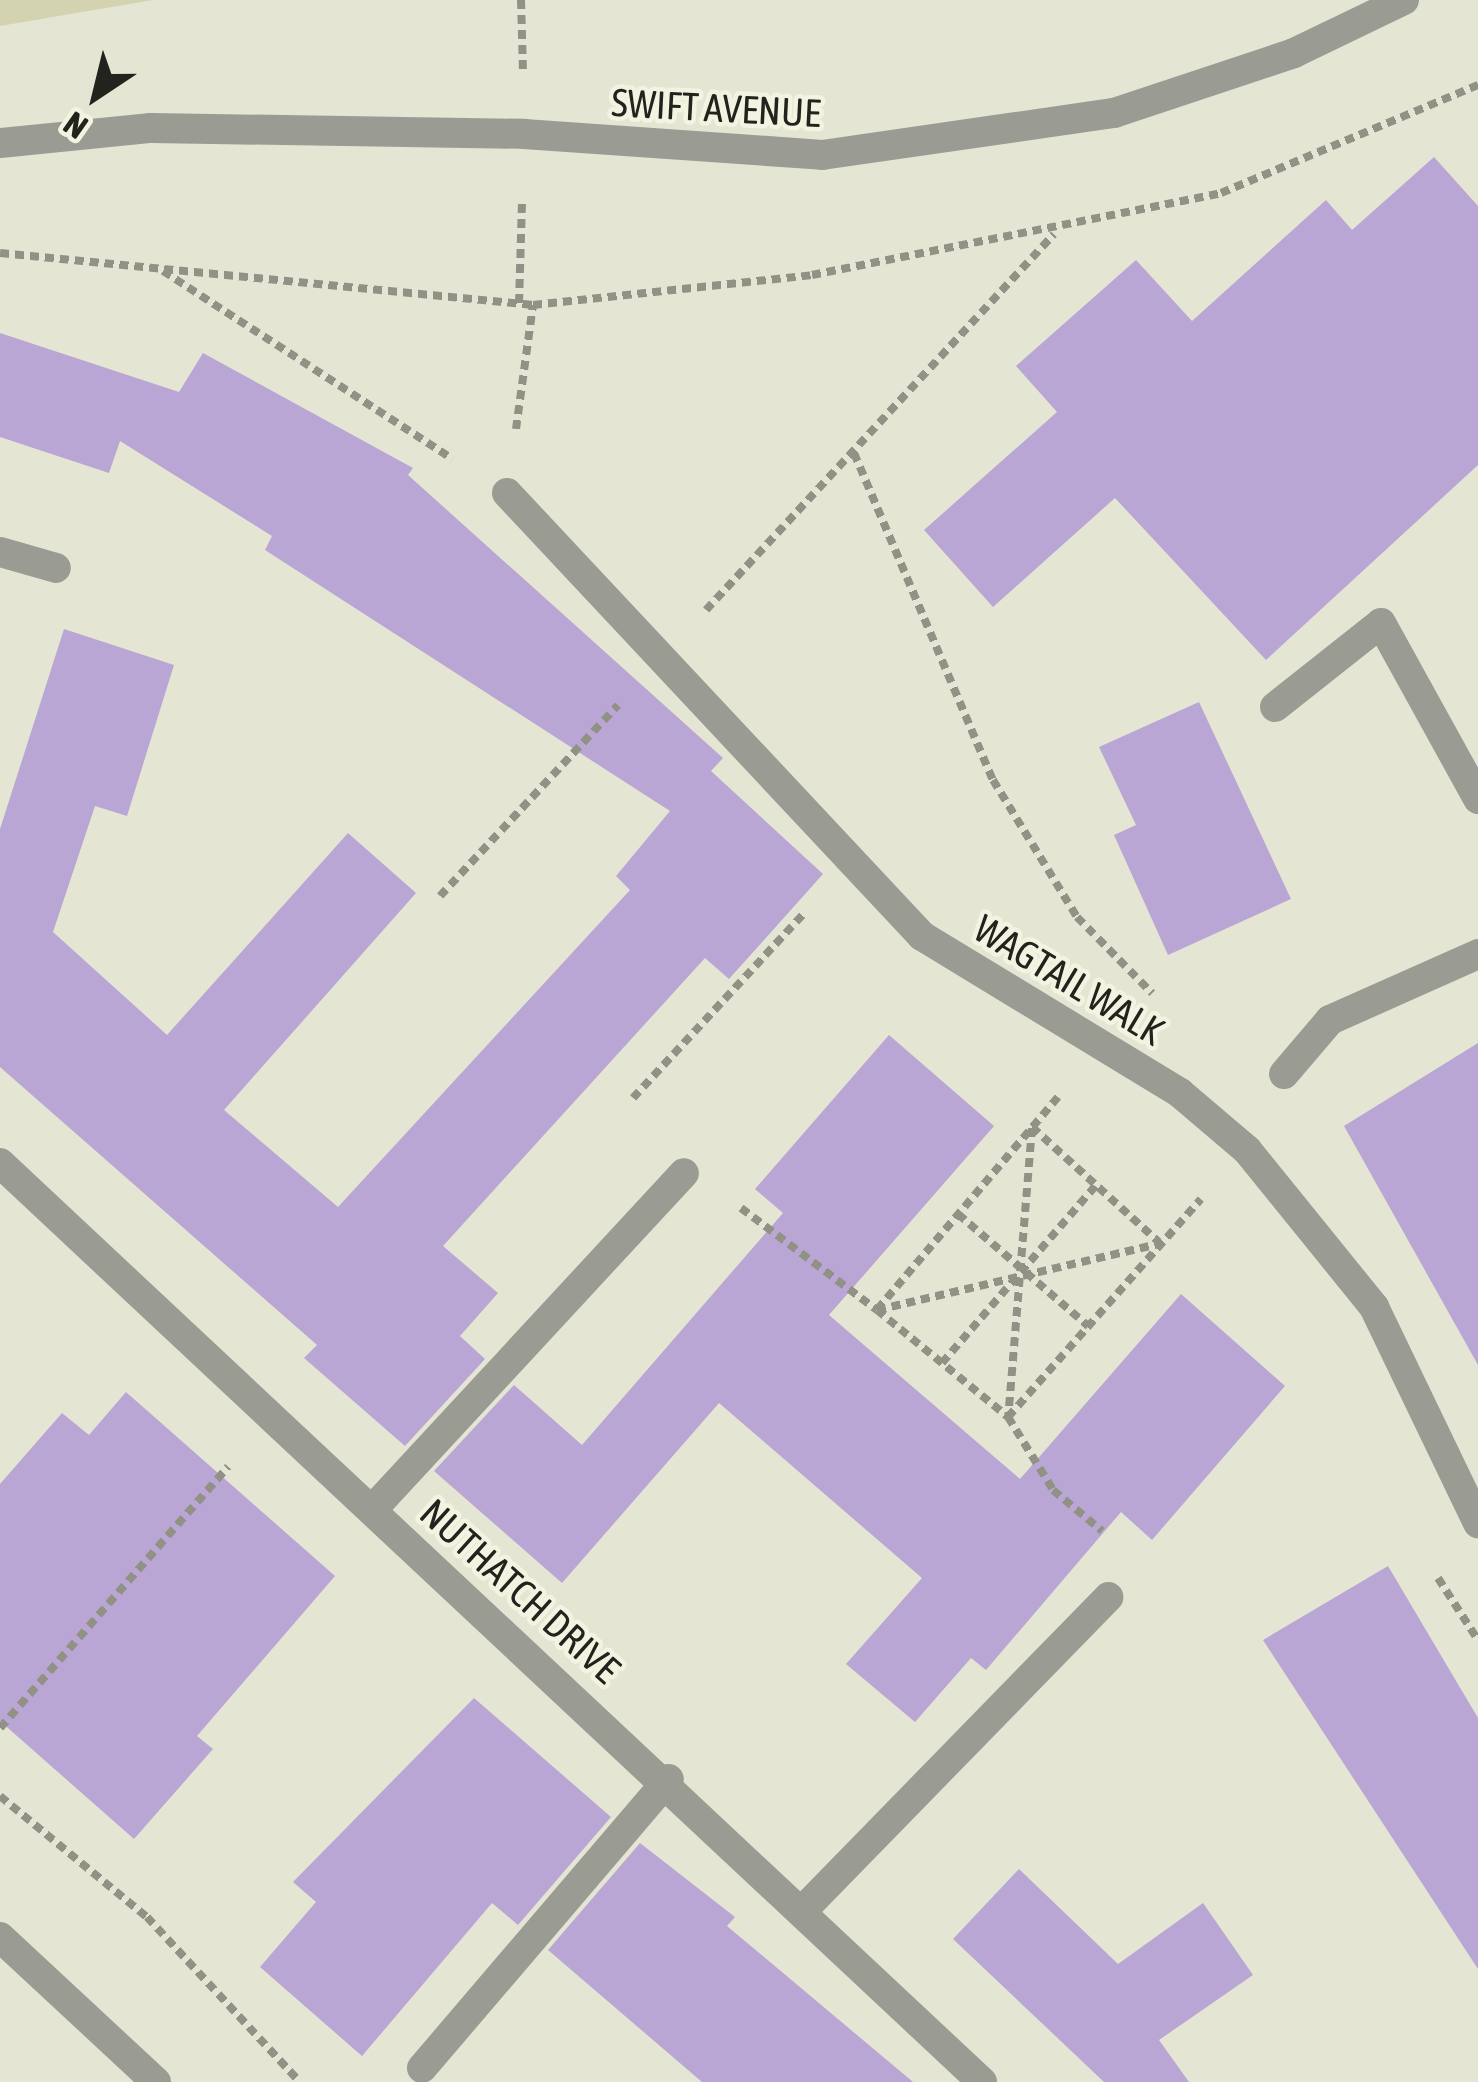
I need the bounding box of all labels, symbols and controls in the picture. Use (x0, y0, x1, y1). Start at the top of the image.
north arrow (36, 36, 156, 156)
street label: SWIFT AVENUE (610, 79, 822, 137)
text: N (56, 104, 94, 147)
street label: WAGTAIL WALK (966, 905, 1172, 1055)
street label: NUTHATCH DRIVE (411, 1489, 629, 1693)

